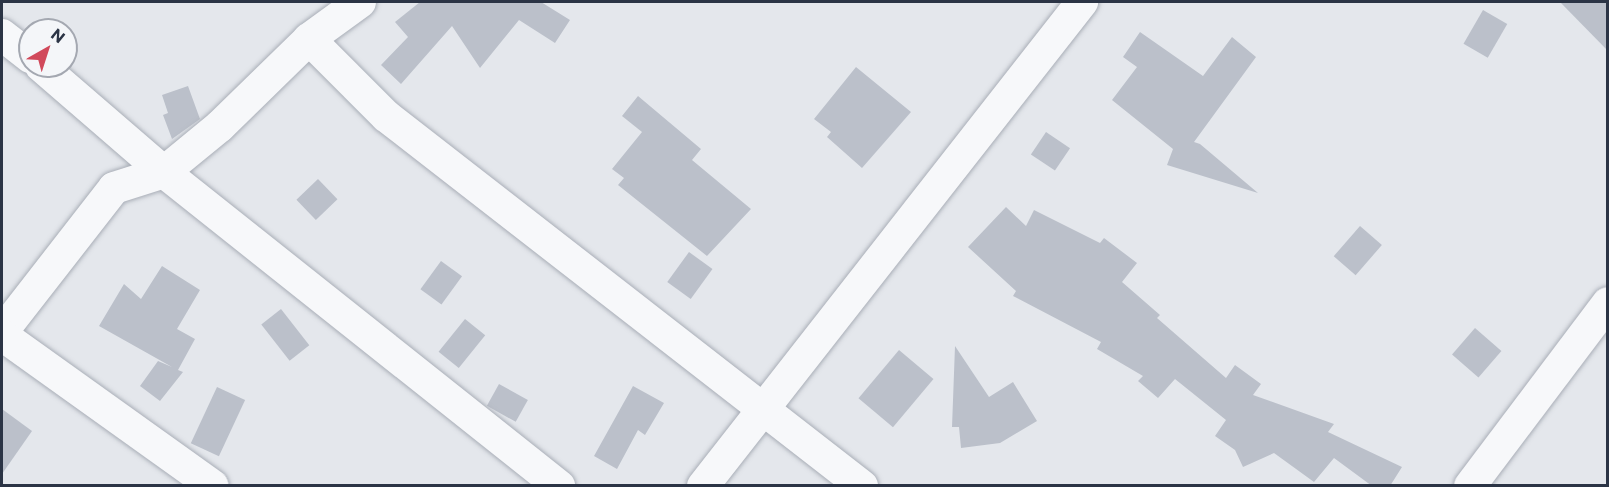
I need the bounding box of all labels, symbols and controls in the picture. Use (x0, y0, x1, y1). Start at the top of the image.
north arrow (18, 18, 78, 78)
text: N (48, 24, 69, 46)

